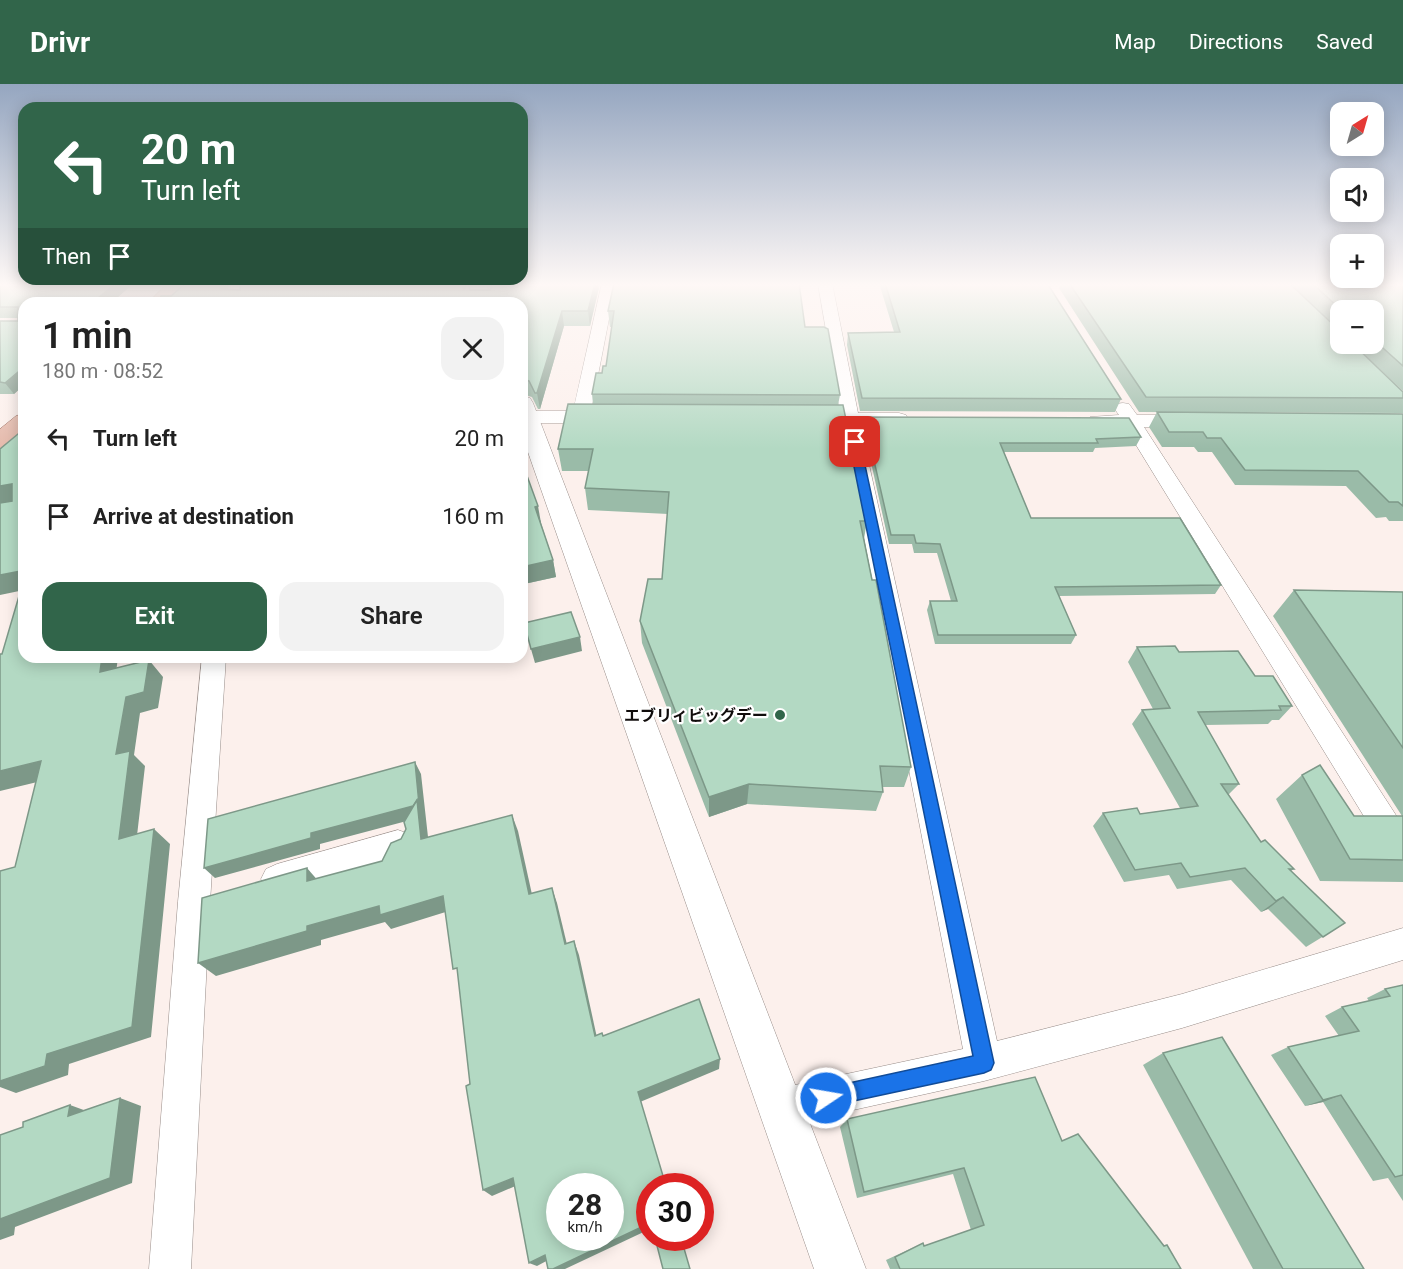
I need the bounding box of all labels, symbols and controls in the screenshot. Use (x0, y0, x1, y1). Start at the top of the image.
text: Drivr (30, 26, 90, 59)
text: Map (1114, 30, 1156, 54)
text: Directions (1189, 30, 1283, 54)
text: Saved (1316, 30, 1373, 54)
north arrow (1330, 102, 1384, 156)
map controls (1330, 102, 1384, 354)
text: 20 m (141, 125, 236, 174)
icon: left (42, 126, 120, 204)
button: sound (1330, 168, 1384, 222)
text: Turn left (141, 175, 241, 207)
button: + (1330, 234, 1384, 288)
icon: arrive (103, 240, 136, 273)
text: Then (42, 244, 91, 269)
button: − (1330, 300, 1384, 354)
text: 1 min (42, 315, 132, 357)
button: close (441, 317, 504, 380)
text: 180 m · 08:52 (42, 359, 163, 383)
pin (829, 416, 880, 467)
icon: left (42, 422, 75, 455)
icon: arrive (838, 425, 871, 458)
text: Turn left (93, 426, 177, 451)
text: 20 m (455, 426, 504, 451)
icon: arrive (42, 500, 75, 533)
text: Arrive at destination (93, 504, 294, 529)
text: 160 m (442, 504, 504, 529)
button: Exit (42, 582, 267, 651)
button: Share (279, 582, 504, 651)
place label: エブリィビッグデー (624, 706, 768, 725)
marker: エブリィビッグデー (773, 708, 787, 722)
position arrow (794, 1066, 858, 1130)
speed limit sign: 30 (636, 1173, 714, 1251)
text: 28 (568, 1187, 602, 1222)
text: km/h (567, 1218, 603, 1236)

